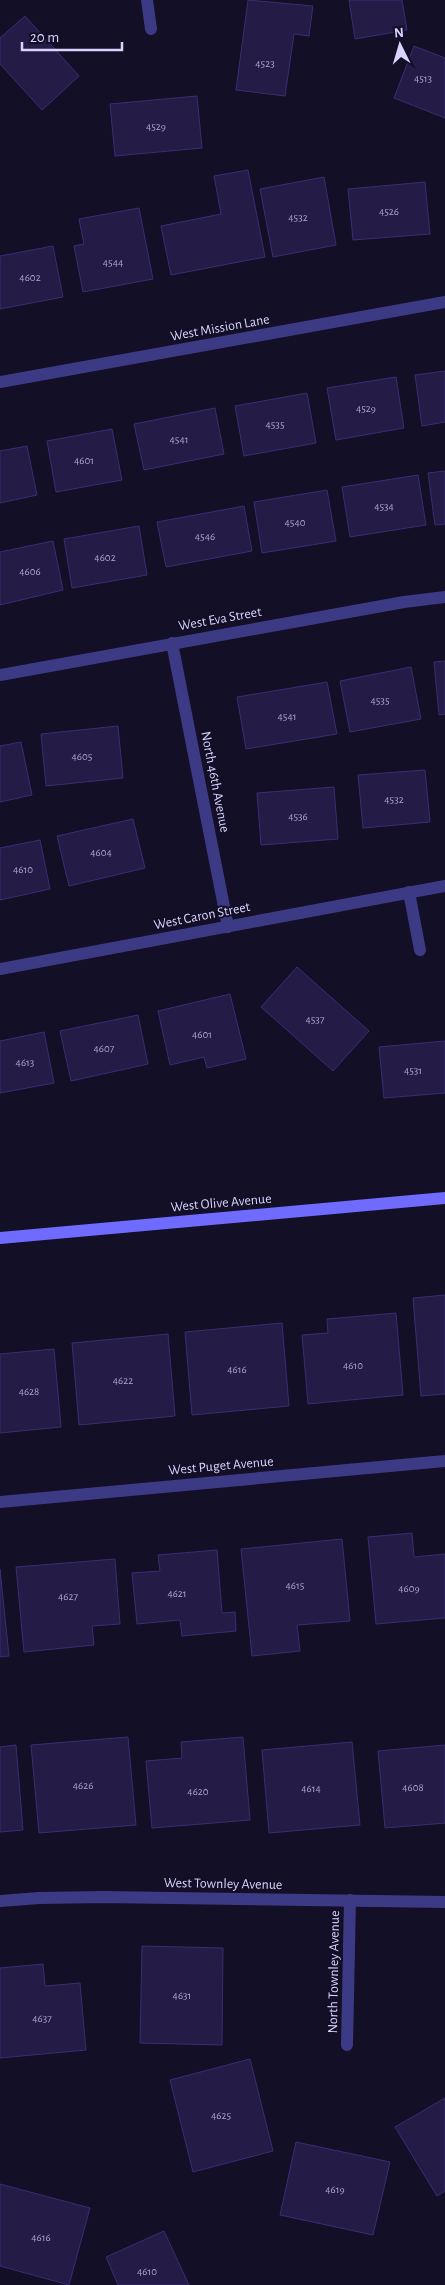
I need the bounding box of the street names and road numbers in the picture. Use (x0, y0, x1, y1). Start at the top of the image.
street label: West Mission Lane (169, 312, 271, 344)
street label: West Eva Street (177, 605, 263, 633)
street label: North 46th Avenue (198, 730, 232, 834)
street label: West Caron Street (153, 900, 252, 932)
street label: West Olive Avenue (170, 1192, 272, 1214)
street label: West Puget Avenue (168, 1454, 274, 1478)
street label: West Townley Avenue (164, 1876, 282, 1892)
street label: North Townley Avenue (326, 1910, 342, 2034)

